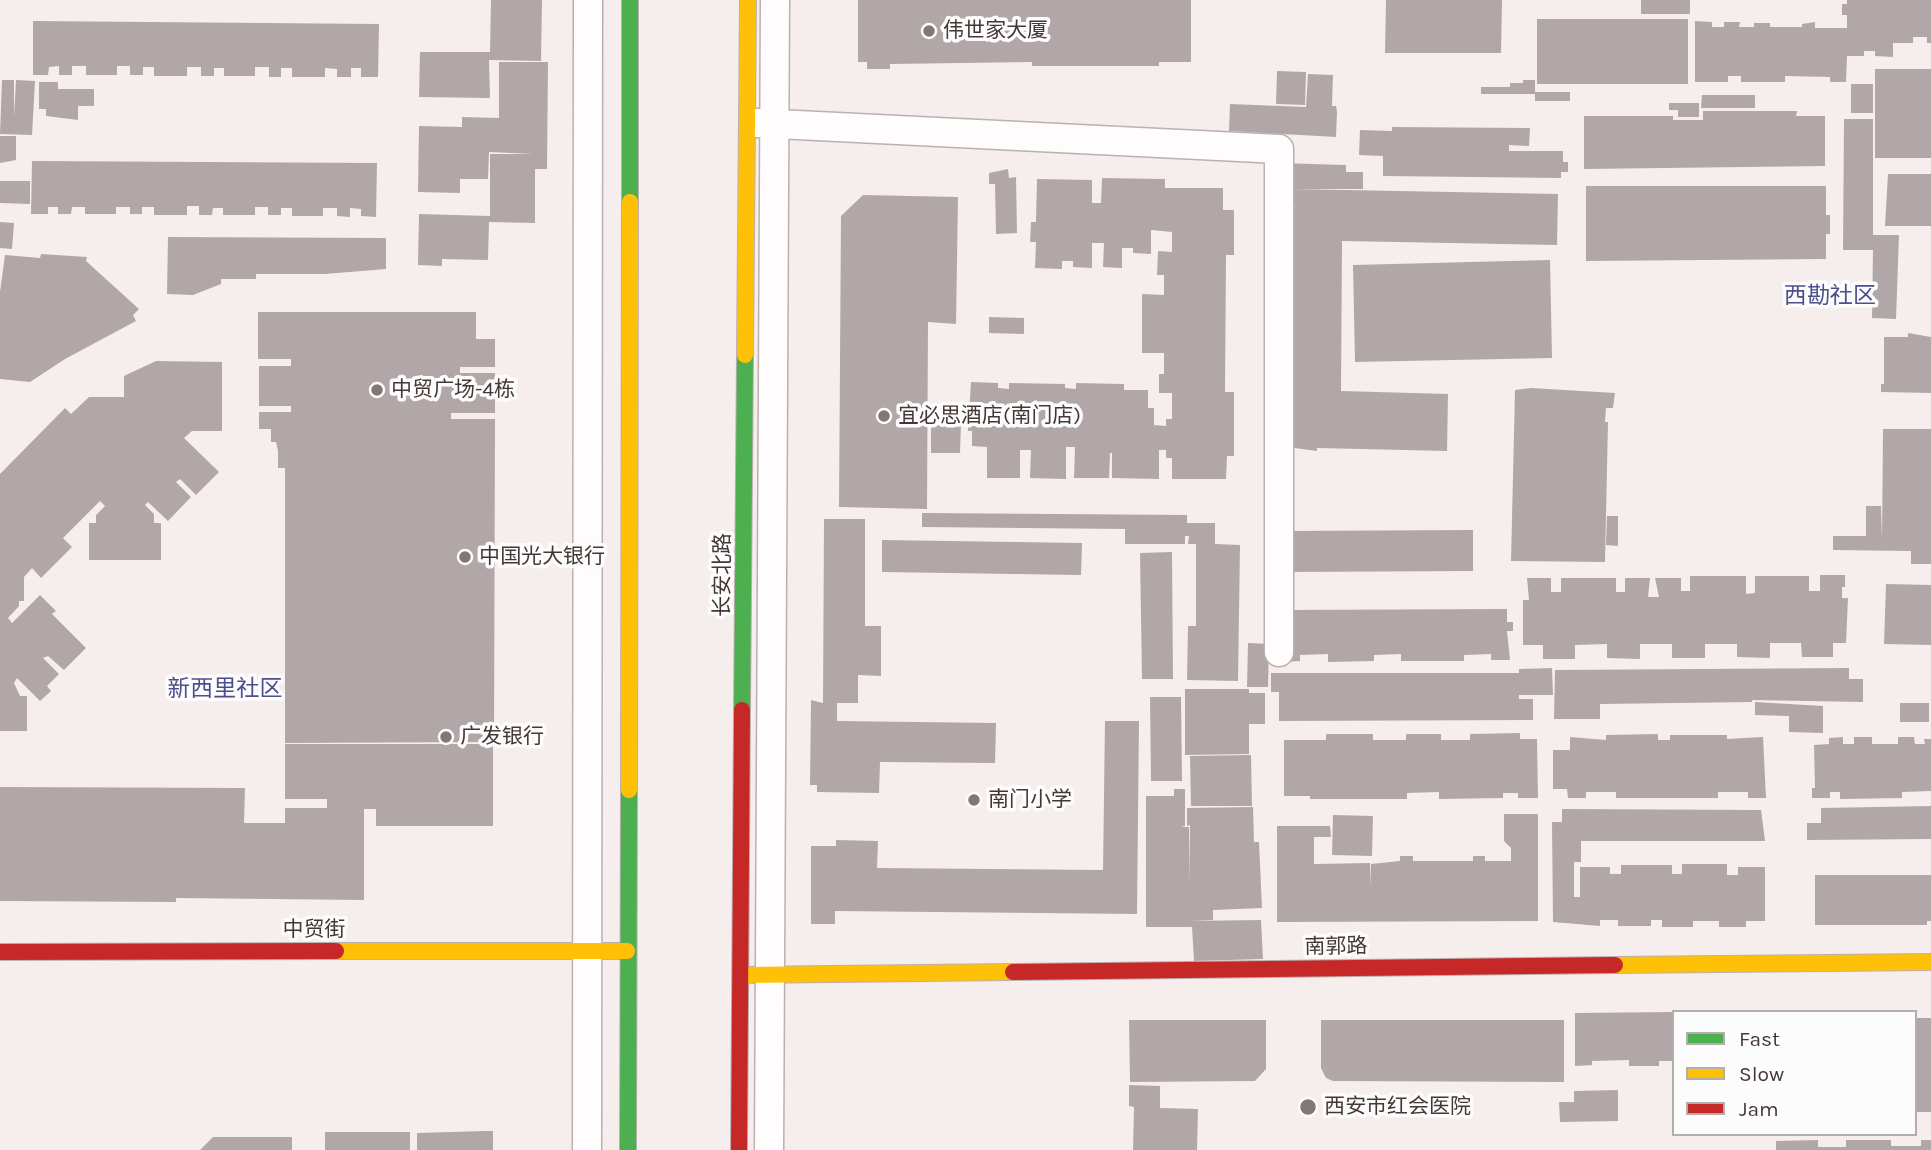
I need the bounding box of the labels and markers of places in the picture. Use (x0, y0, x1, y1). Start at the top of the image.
place label: 伟世家大厦 (943, 18, 1048, 44)
marker: 伟世家大厦 (921, 23, 937, 39)
place label: 中贸广场-4栋 (391, 377, 515, 403)
marker: 中贸广场-4栋 (369, 382, 385, 398)
place label: 宜必思酒店(南门店) (898, 403, 1081, 429)
marker: 宜必思酒店(南门店) (876, 408, 892, 424)
place label: 中国光大银行 (479, 544, 605, 570)
marker: 中国光大银行 (457, 549, 473, 565)
place label: 广发银行 (460, 724, 544, 750)
marker: 广发银行 (438, 729, 454, 745)
place label: 南门小学 (988, 787, 1072, 813)
marker: 南门小学 (966, 792, 982, 808)
place label: 西安市红会医院 (1324, 1094, 1471, 1120)
marker: 西安市红会医院 (1298, 1097, 1318, 1117)

